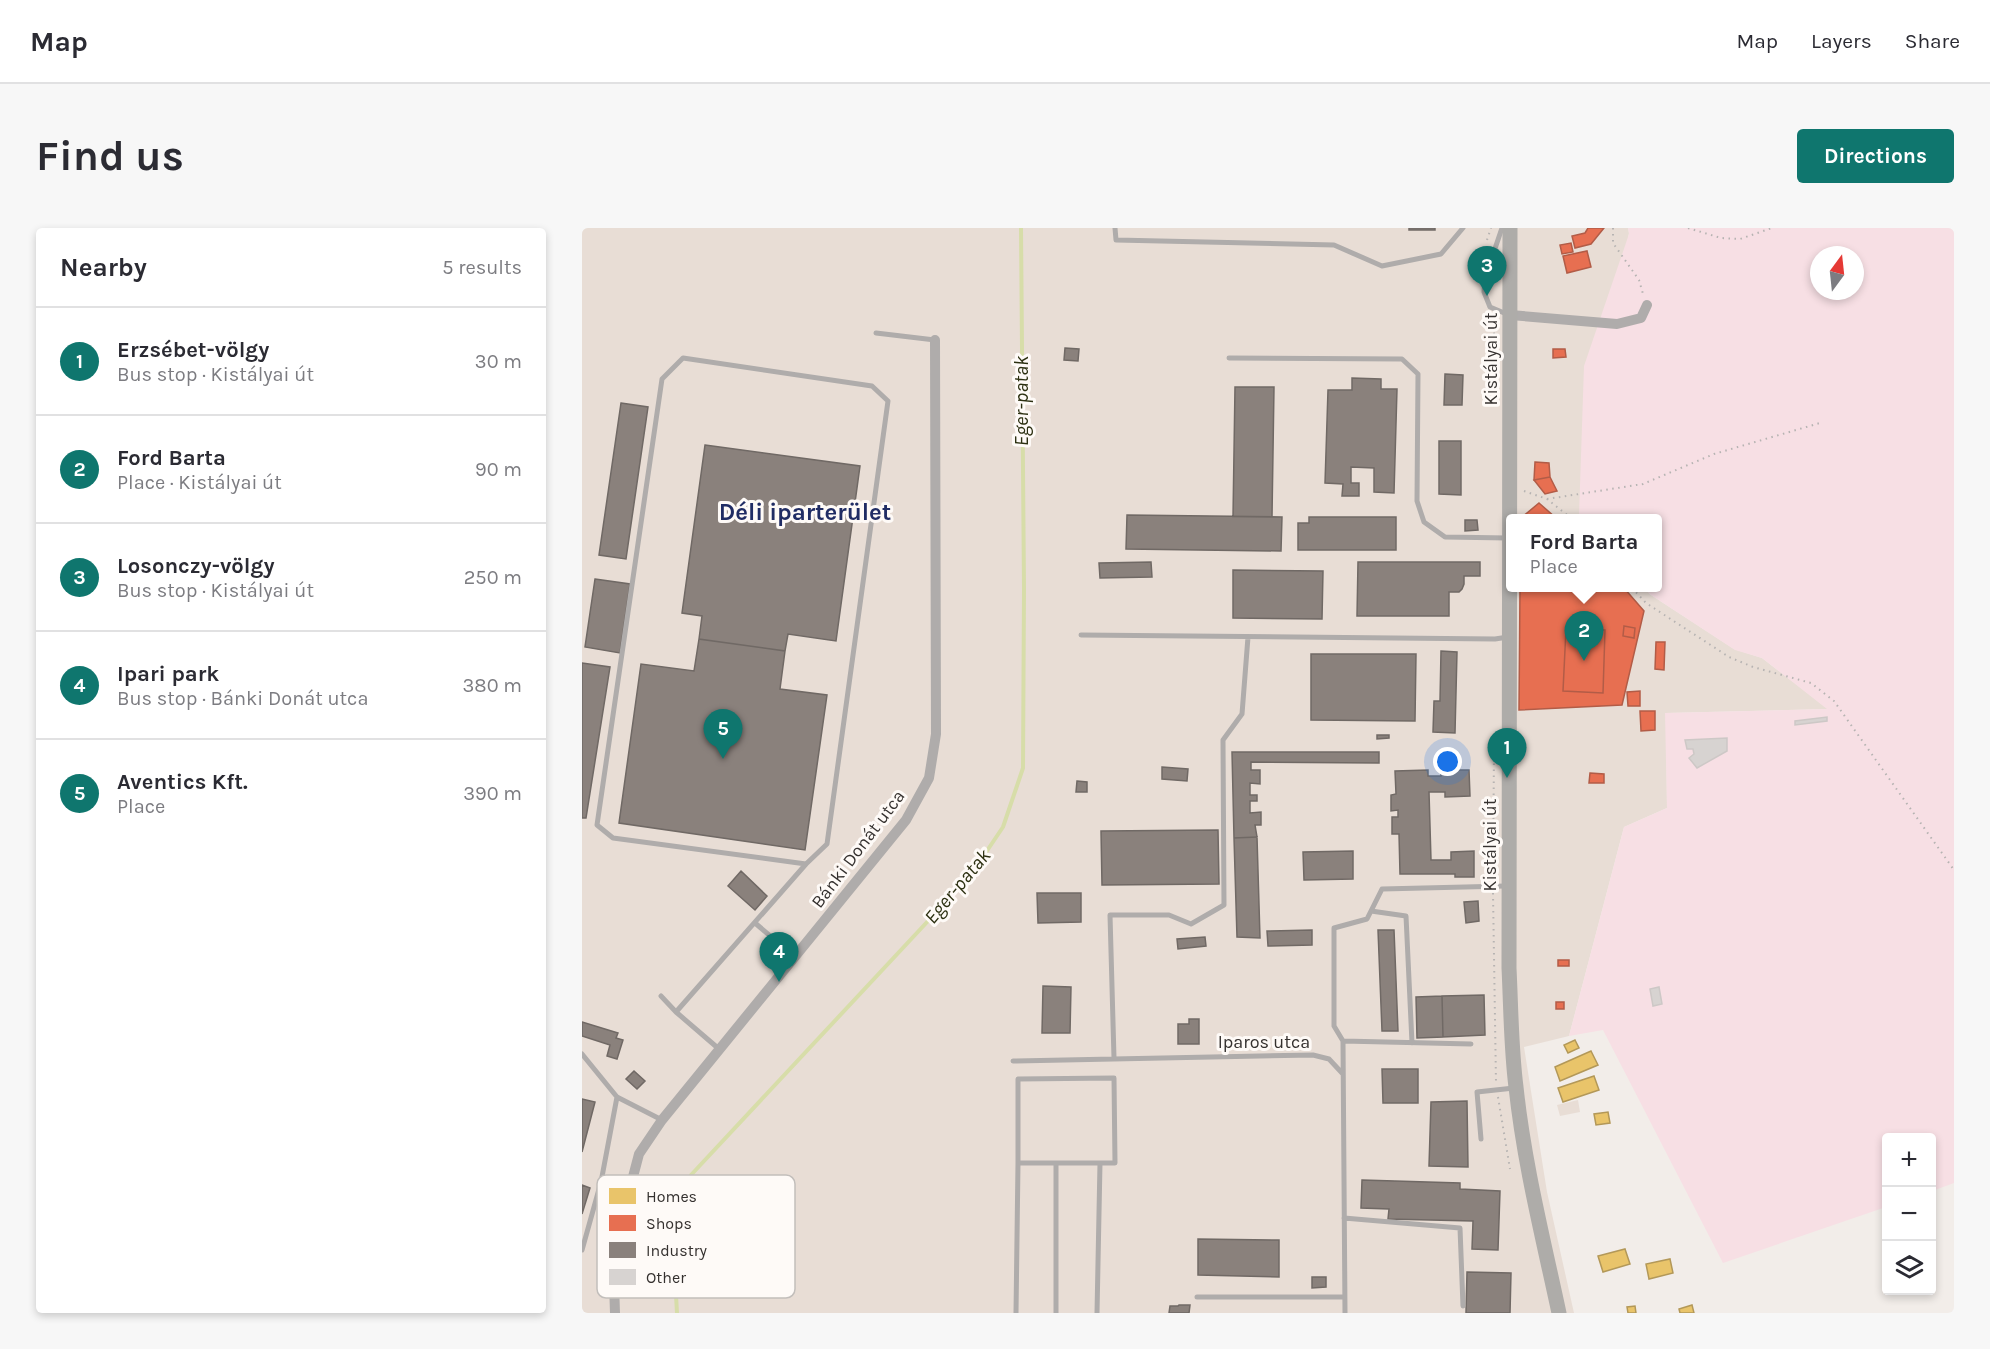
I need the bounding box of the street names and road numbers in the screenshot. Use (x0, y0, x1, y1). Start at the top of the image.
street label: Kistályai út (1480, 312, 1502, 406)
street label: Bánki Donát utca (806, 786, 910, 912)
street label: Kistályai út (1479, 798, 1501, 892)
street label: Iparos utca (1218, 1031, 1310, 1053)

